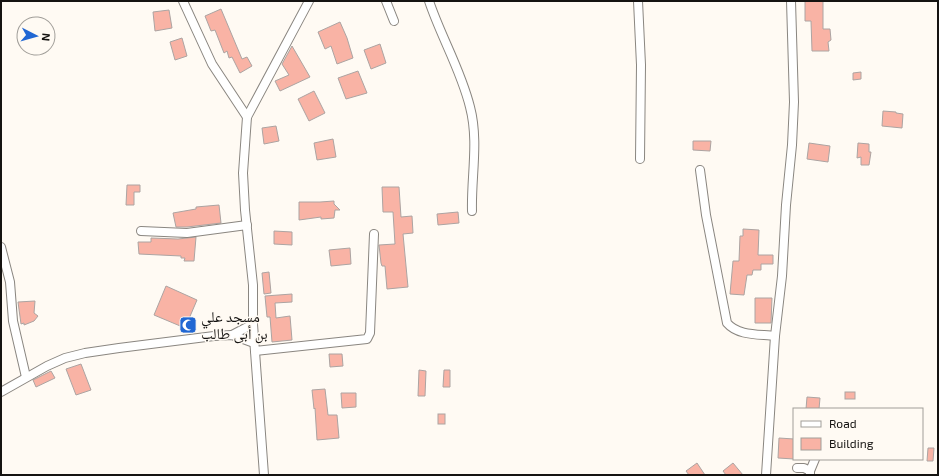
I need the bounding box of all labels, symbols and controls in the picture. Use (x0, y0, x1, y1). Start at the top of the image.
north arrow (16, 16, 56, 56)
text: N (40, 32, 53, 42)
place label: مسجد علي بن أبى طالب (201, 307, 268, 344)
mosque icon: مسجد علي بن أبى طالب (178, 315, 198, 335)
legend (793, 408, 923, 460)
text: Road (829, 416, 857, 430)
text: Building (829, 436, 874, 450)

